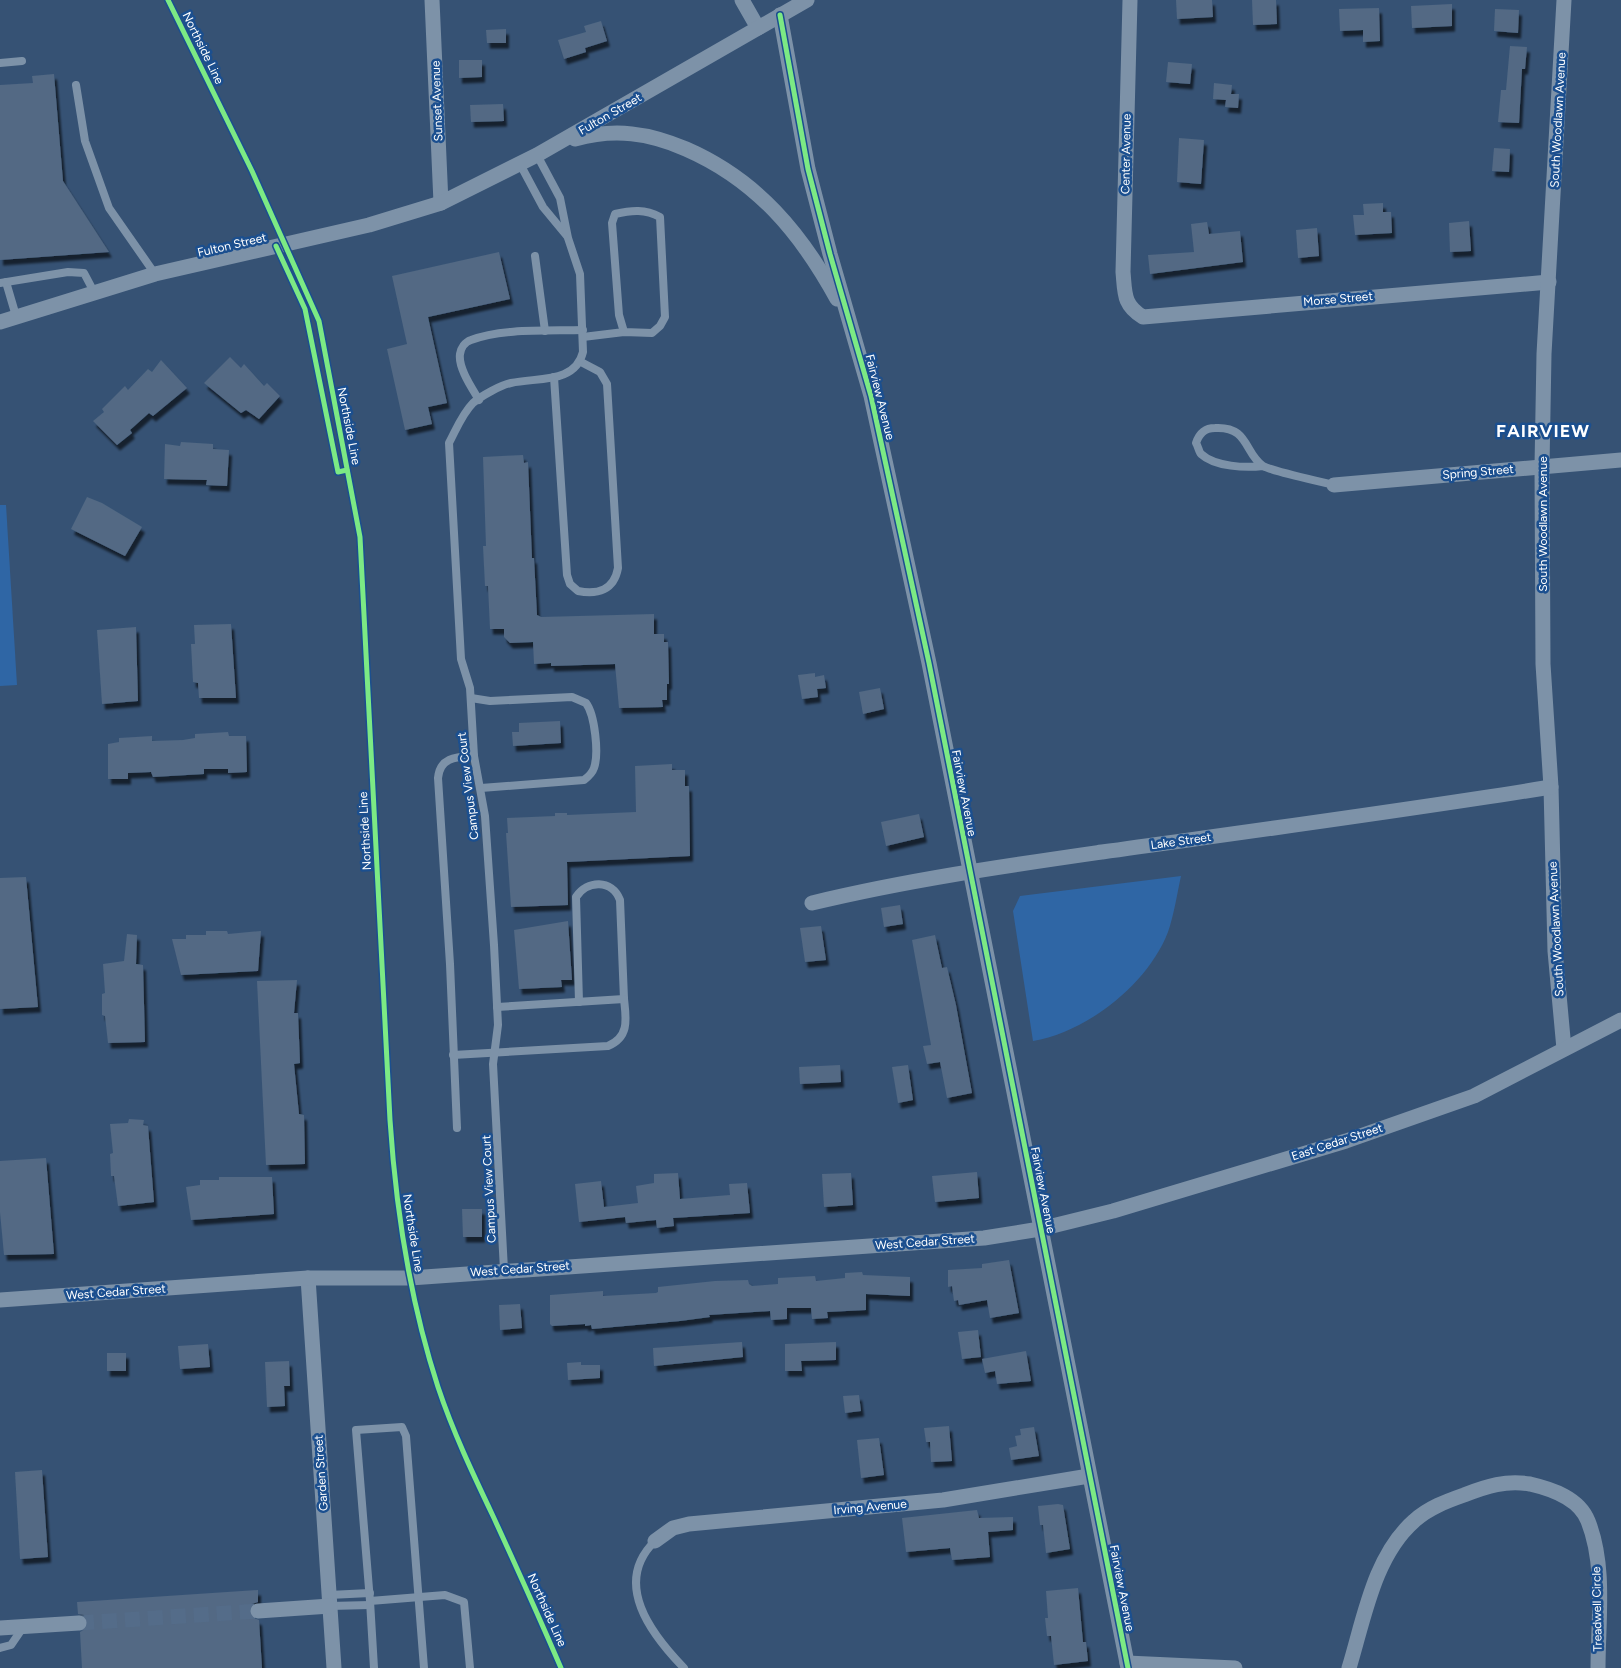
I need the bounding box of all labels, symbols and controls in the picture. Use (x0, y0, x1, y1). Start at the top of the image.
street label: Northside Line (179, 10, 227, 87)
street label: South Woodlawn Avenue (1547, 52, 1569, 188)
street label: Sunset Avenue (429, 60, 445, 142)
street label: Fulton Street (576, 90, 644, 138)
street label: Center Avenue (1118, 113, 1134, 194)
street label: Fulton Street (196, 230, 268, 260)
street label: Morse Street (1303, 289, 1374, 309)
street label: Fairview Avenue (863, 353, 898, 442)
street label: Northside Line (335, 386, 363, 466)
district label: FAIRVIEW (1496, 420, 1590, 442)
street label: South Woodlawn Avenue (1536, 456, 1550, 592)
street label: Spring Street (1442, 462, 1515, 482)
street label: Campus View Court (454, 731, 482, 840)
street label: Fairview Avenue (949, 749, 979, 838)
street label: Northside Line (356, 791, 374, 871)
street label: Lake Street (1150, 830, 1213, 852)
street label: South Woodlawn Avenue (1545, 861, 1567, 997)
street label: East Cedar Street (1290, 1120, 1385, 1163)
street label: Campus View Court (479, 1134, 499, 1243)
street label: Fairview Avenue (1028, 1146, 1058, 1235)
street label: Northside Line (400, 1193, 426, 1273)
street label: West Cedar Street (875, 1232, 976, 1252)
street label: West Cedar Street (470, 1259, 571, 1279)
street label: West Cedar Street (66, 1282, 167, 1302)
street label: Garden Street (311, 1434, 331, 1511)
street label: Irving Avenue (833, 1497, 908, 1517)
street label: Fairview Avenue (1107, 1544, 1137, 1633)
street label: Treadwell Circle (1589, 1566, 1605, 1652)
street label: Northside Line (525, 1571, 570, 1649)

